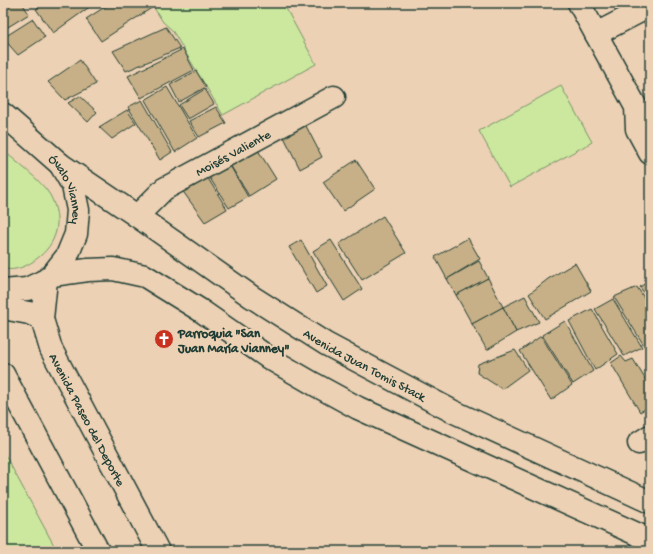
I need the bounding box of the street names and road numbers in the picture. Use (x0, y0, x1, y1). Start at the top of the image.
street label: Moisés Valiente (194, 128, 274, 181)
street label: Óvalo Vianney (44, 152, 83, 225)
street label: Avenida Juan Tomis Stack (300, 326, 429, 406)
street label: Avenida Paseo del Deporte (45, 351, 127, 490)

